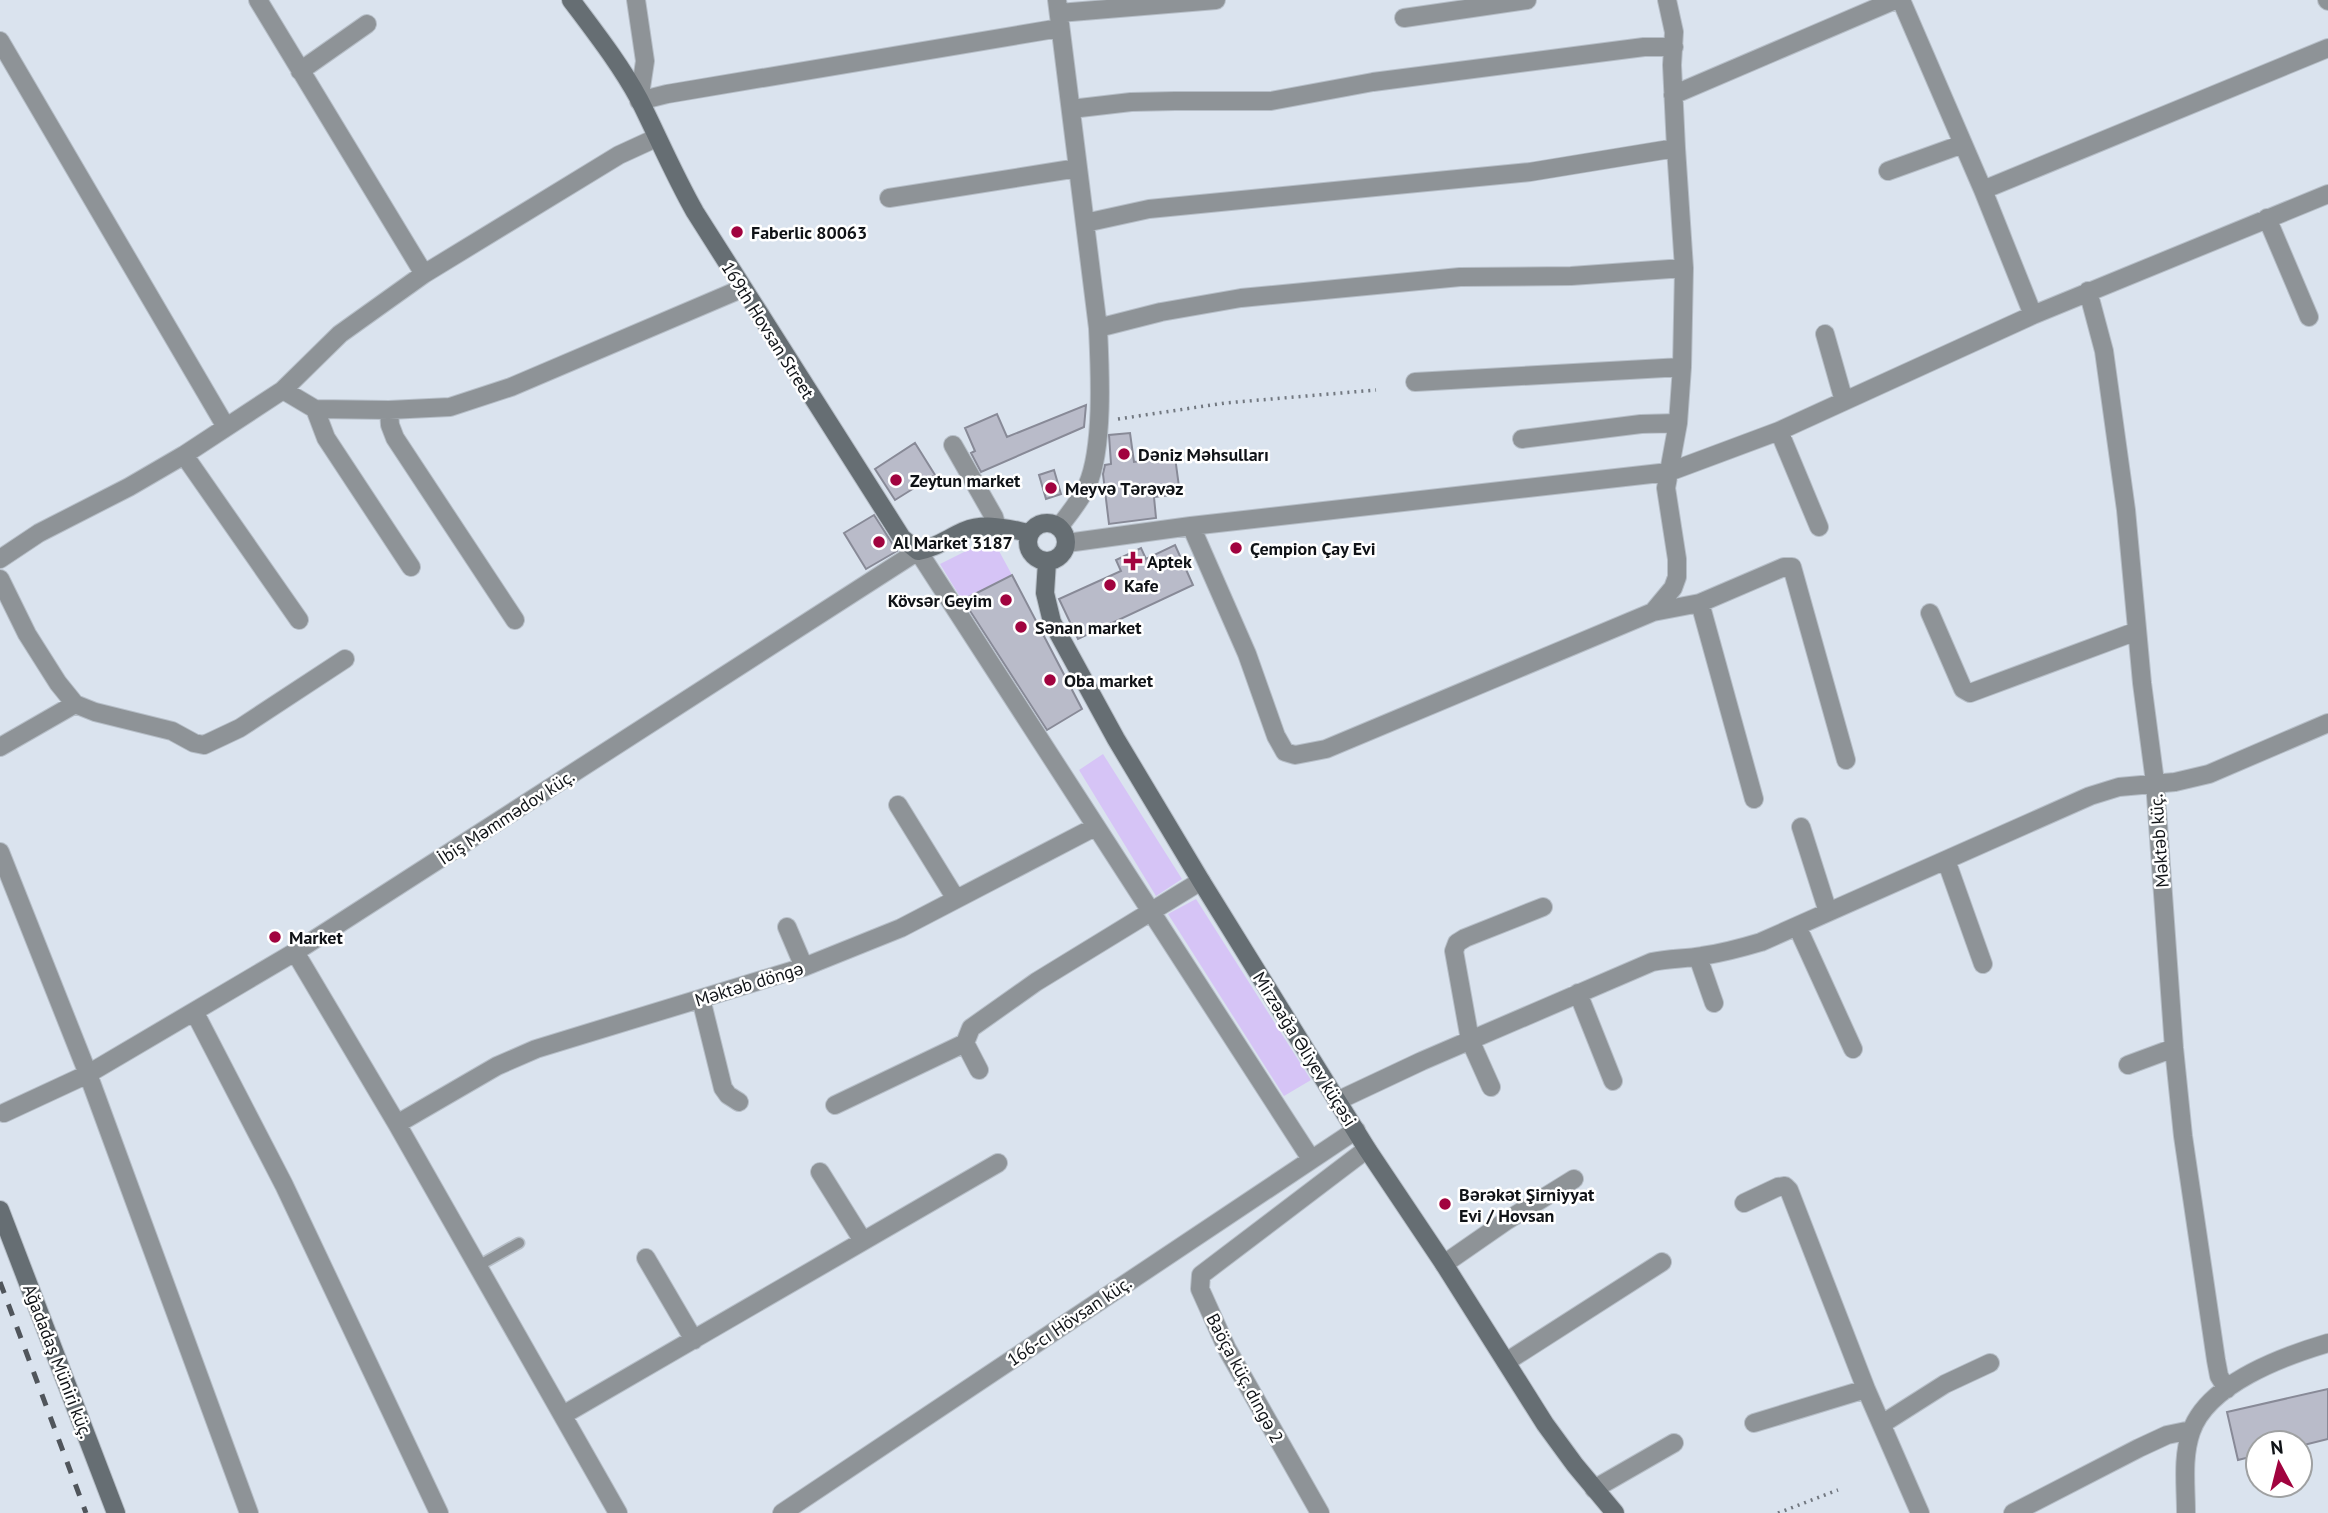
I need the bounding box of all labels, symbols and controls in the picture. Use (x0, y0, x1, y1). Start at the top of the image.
place label: Faberlic 80063 (751, 221, 867, 244)
marker: Faberlic 80063 (729, 224, 745, 240)
street label: 169th Hovsan Street (717, 257, 819, 403)
place label: Dəniz Məhsulları (1138, 443, 1269, 466)
marker: Dəniz Məhsulları (1116, 446, 1132, 462)
place label: Zeytun market (910, 469, 1021, 492)
marker: Zeytun market (888, 472, 904, 488)
place label: Meyvə Tərəvəz (1065, 477, 1184, 500)
marker: Meyvə Tərəvəz (1043, 480, 1059, 496)
place label: Al Market 3187 (893, 531, 1013, 554)
marker: Al Market 3187 (871, 534, 887, 550)
place label: Çempion Çay Evi (1250, 537, 1376, 560)
marker: Çempion Çay Evi (1228, 540, 1244, 556)
place label: Aptek (1147, 550, 1192, 573)
marker: Aptek (1125, 553, 1141, 569)
place label: Kafe (1124, 574, 1159, 597)
marker: Kafe (1102, 577, 1118, 593)
place label: Kövsər Geyim (888, 589, 992, 612)
marker: Kövsər Geyim (998, 592, 1014, 608)
place label: Sənan market (1035, 616, 1142, 639)
marker: Sənan market (1013, 619, 1029, 635)
place label: Oba market (1064, 669, 1154, 692)
marker: Oba market (1042, 672, 1058, 688)
street label: İbiş Məmmədov küç. (434, 764, 578, 870)
street label: Məktəb küç. (2144, 793, 2174, 889)
place label: Market (289, 926, 343, 949)
marker: Market (267, 929, 283, 945)
street label: Məktəb döngə (692, 957, 806, 1011)
street label: Mirzəağa Əliyev küçəsi (1248, 968, 1362, 1130)
place label: Bərəkət Şirniyyat Evi / Hovsan (1459, 1183, 1595, 1227)
marker: Bərəkət Şirniyyat Evi / Hovsan (1437, 1196, 1453, 1212)
street label: 166-cı Hövsan küç. (1002, 1271, 1136, 1371)
street label: Ağadadaş Müniri küç. (18, 1281, 98, 1441)
street label: Baöça küç. dıngə 2 (1201, 1309, 1289, 1447)
north arrow (2244, 1429, 2314, 1499)
text: N (2269, 1434, 2285, 1460)

